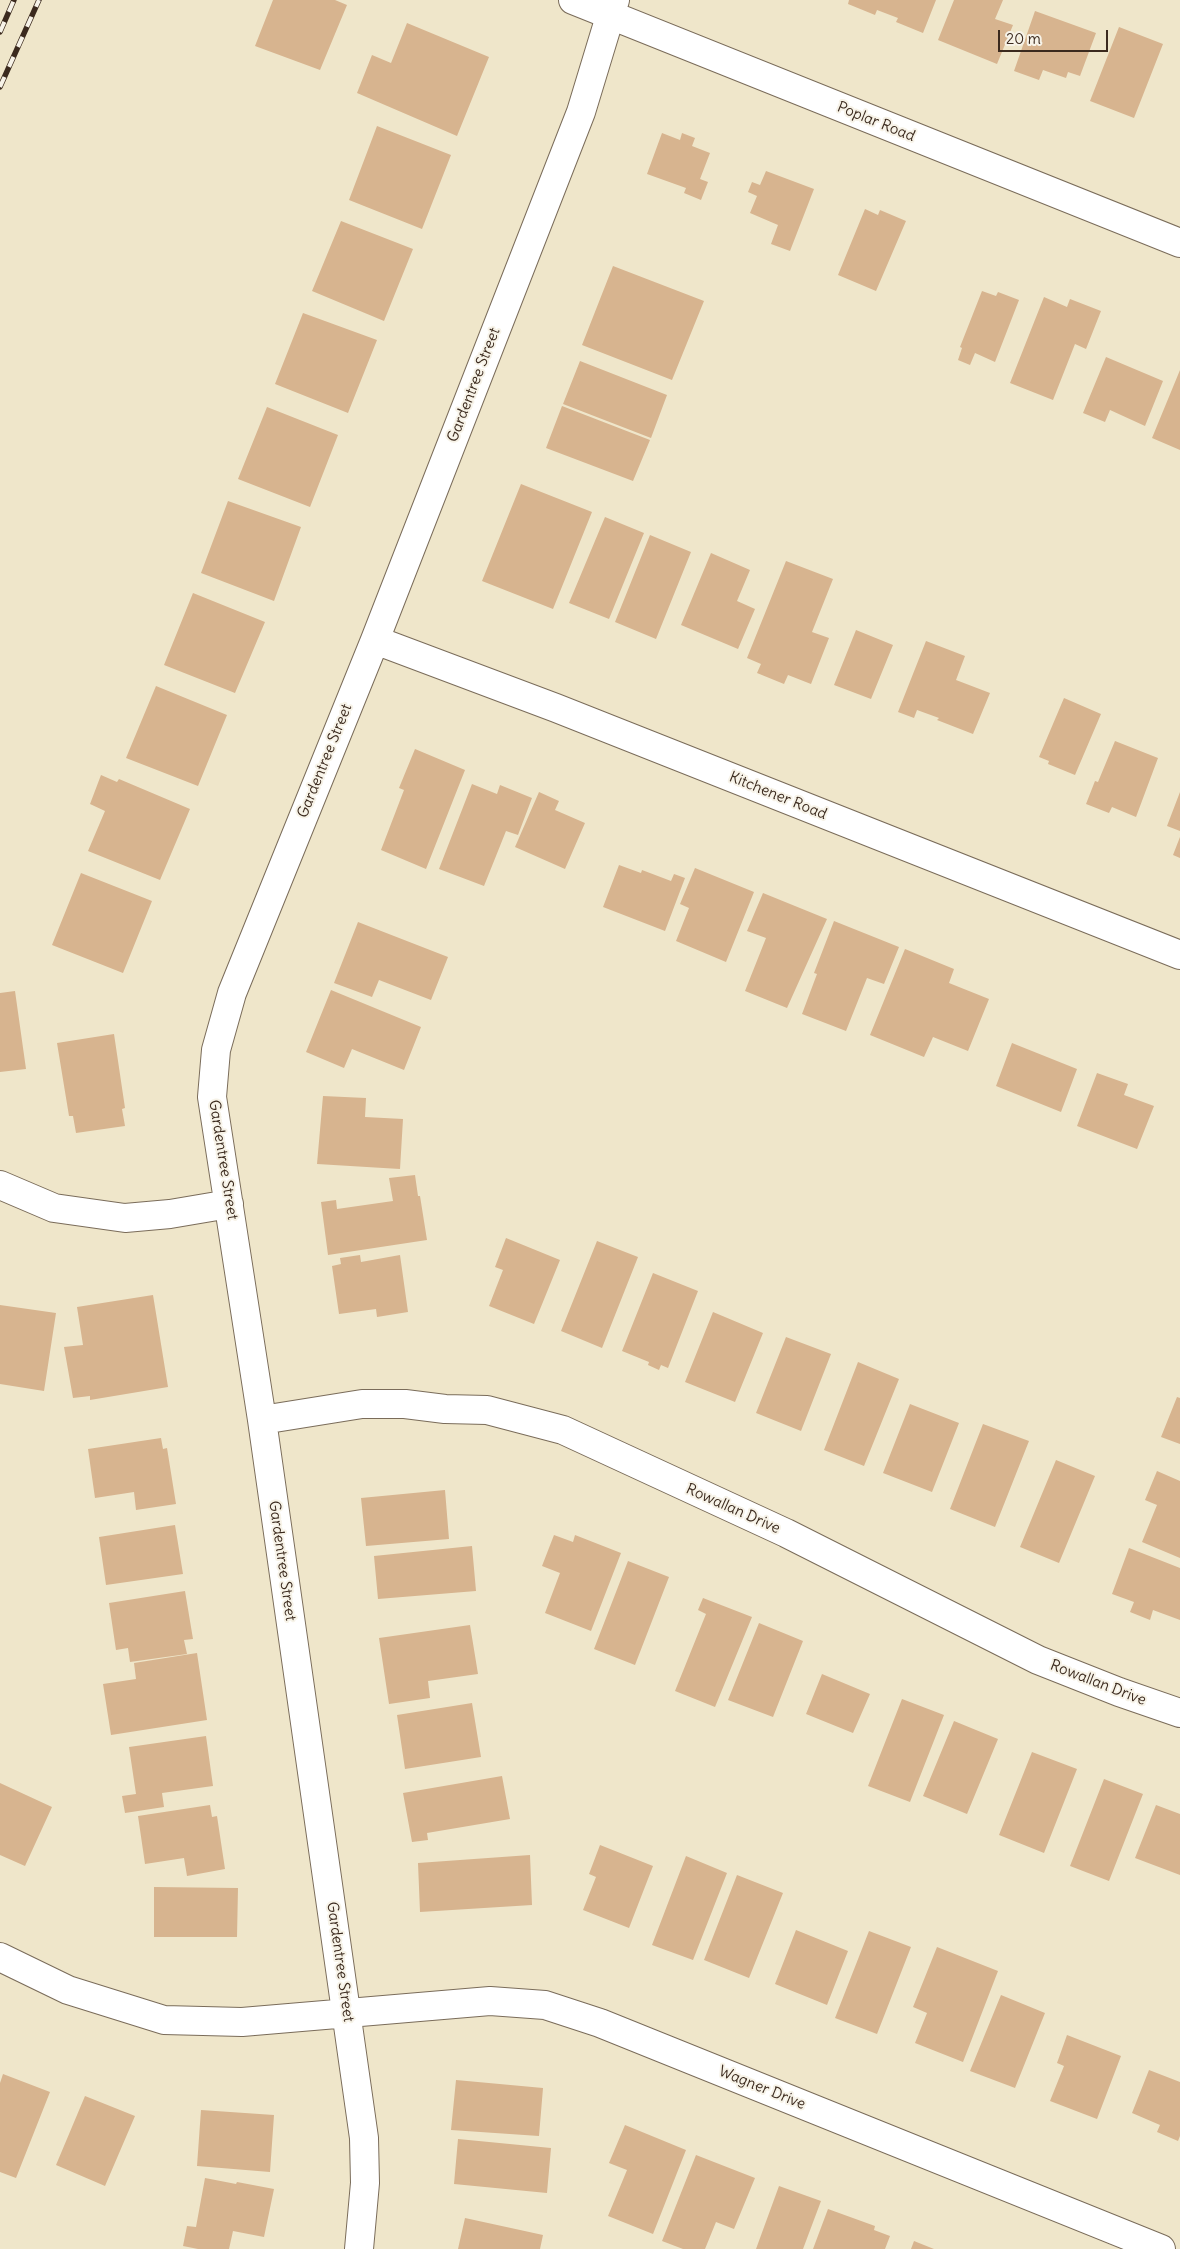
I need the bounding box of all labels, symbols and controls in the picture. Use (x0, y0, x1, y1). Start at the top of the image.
scale bar (1000, 20, 1110, 52)
text: 20 m (1006, 29, 1041, 48)
street label: Poplar Road (834, 98, 918, 146)
street label: Gardentree Street (444, 325, 504, 445)
street label: Gardentree Street (294, 701, 356, 821)
street label: Kitchener Road (727, 768, 829, 824)
street label: Gardentree Street (205, 1099, 241, 1221)
street label: Rowallan Drive (683, 1480, 783, 1538)
street label: Gardentree Street (265, 1500, 299, 1622)
street label: Rowallan Drive (1048, 1656, 1148, 1710)
street label: Gardentree Street (323, 1901, 357, 2023)
street label: Wagner Drive (716, 2062, 808, 2114)

